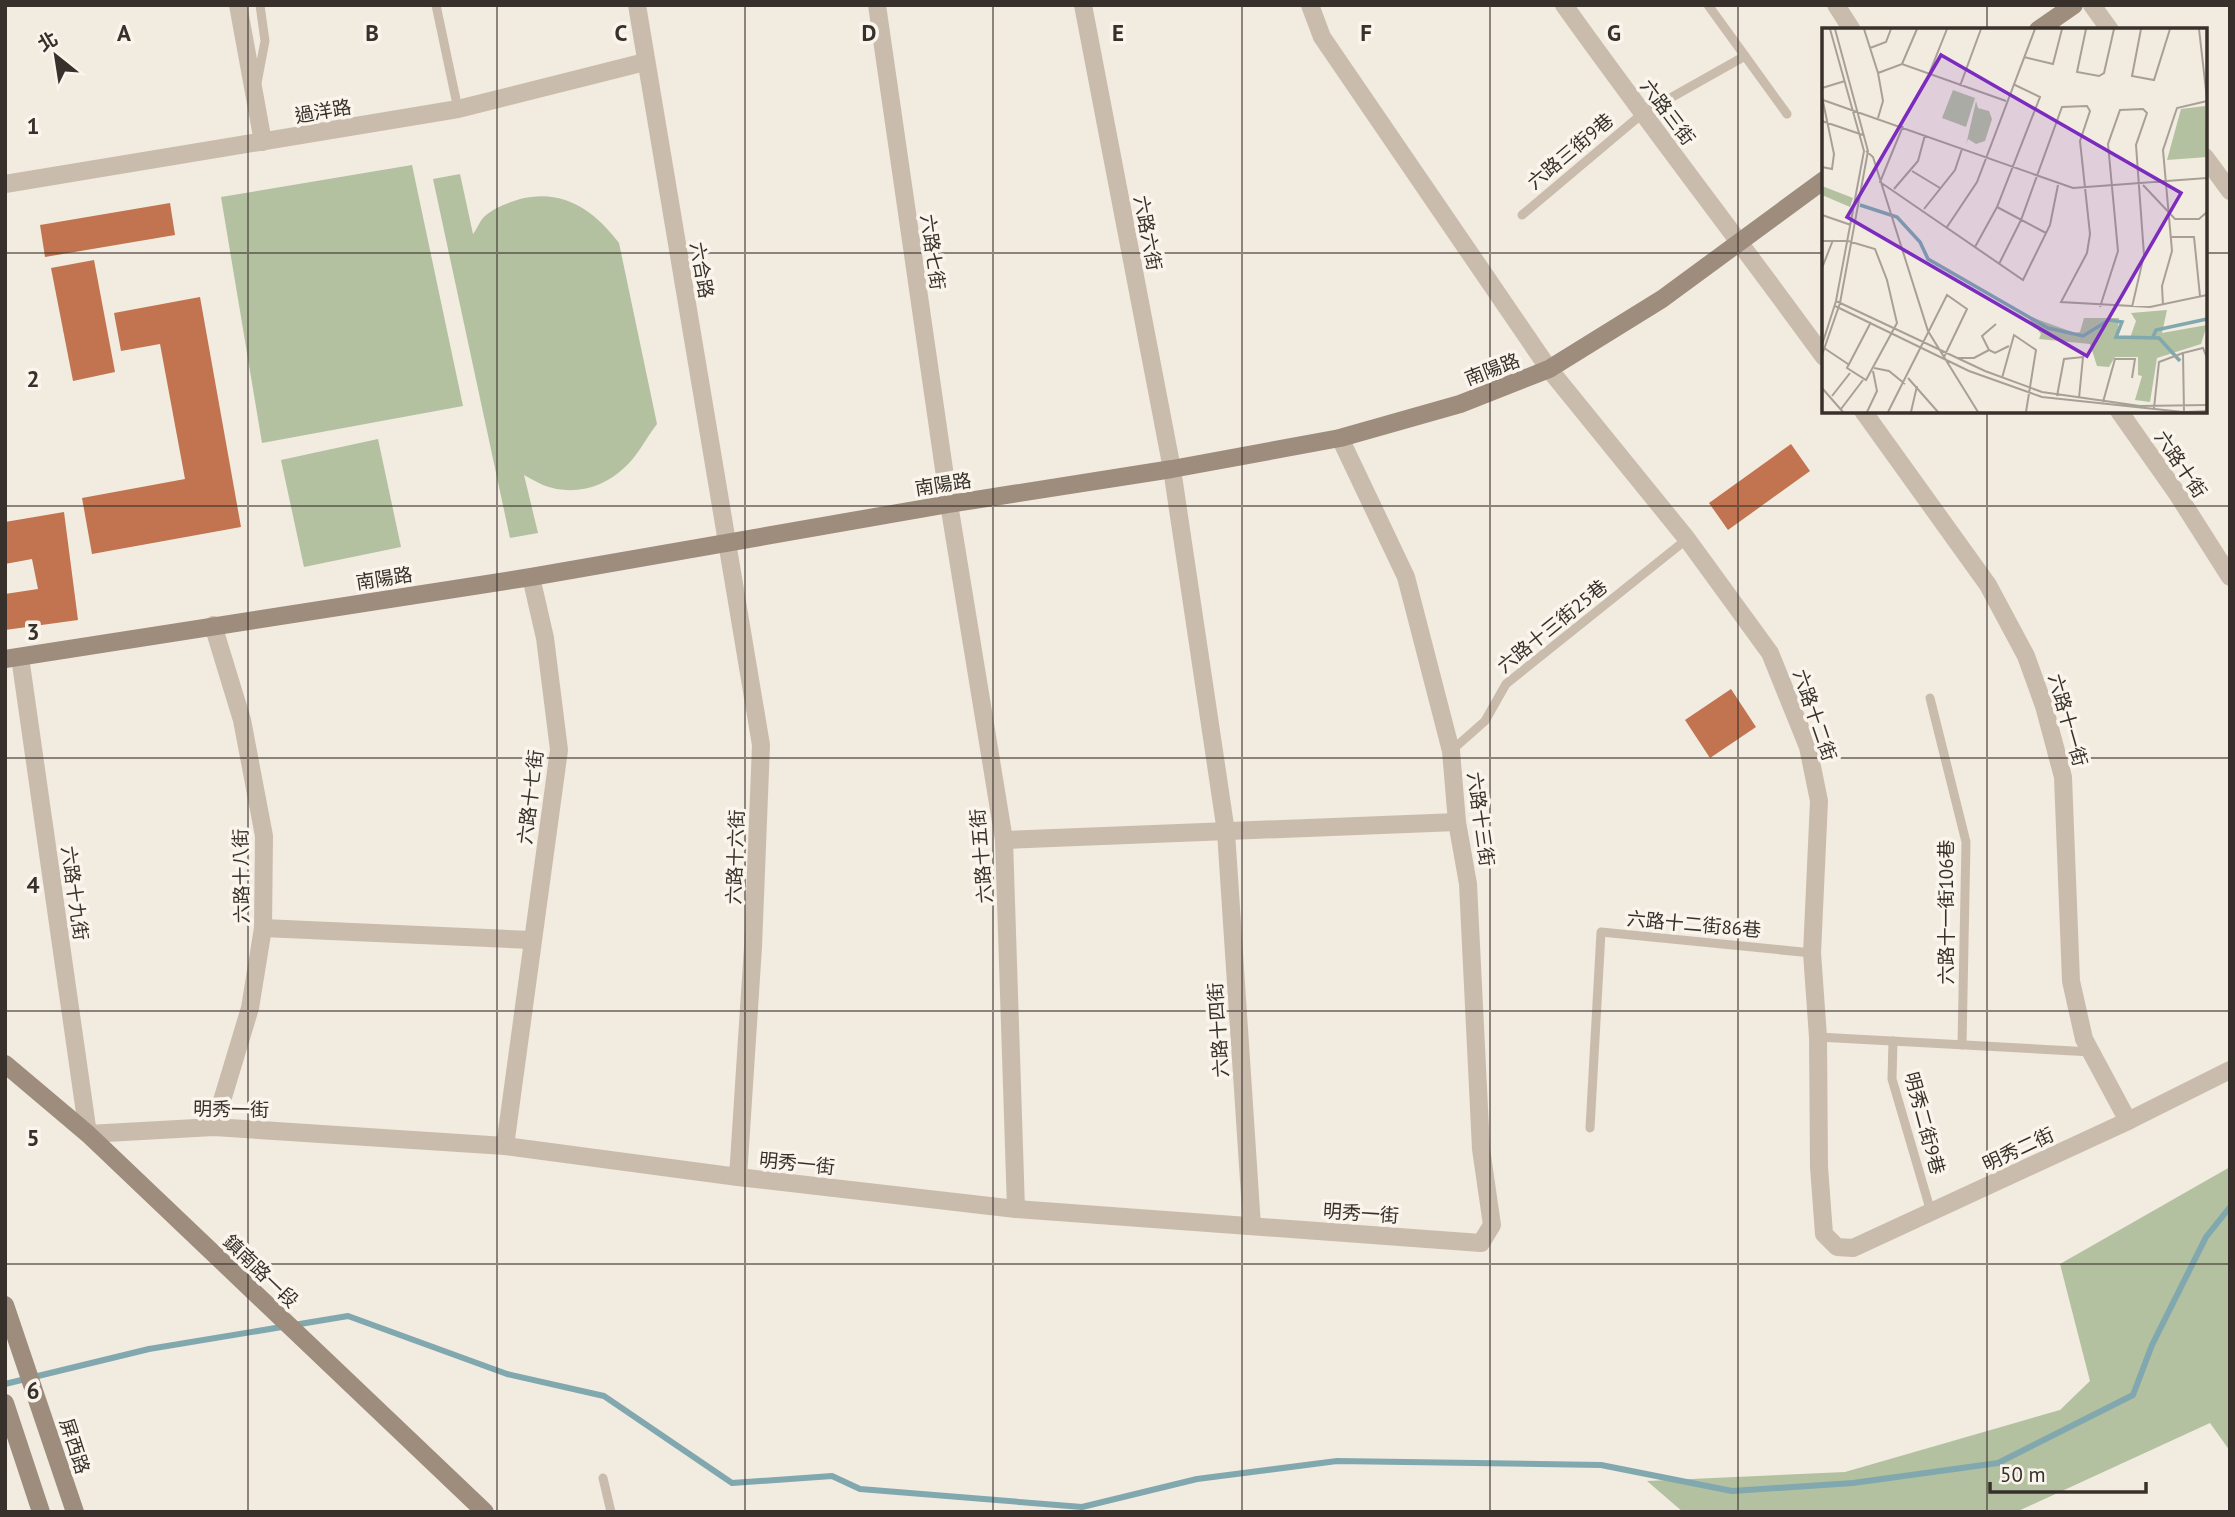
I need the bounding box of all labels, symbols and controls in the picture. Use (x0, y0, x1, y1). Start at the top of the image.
text: A (117, 18, 131, 47)
text: B (365, 18, 379, 47)
text: C (615, 18, 628, 47)
text: D (862, 18, 876, 47)
text: E (1112, 18, 1124, 47)
text: F (1360, 18, 1372, 47)
text: G (1607, 18, 1621, 47)
north arrow (21, 21, 91, 91)
text: 北 (33, 26, 62, 56)
inset map (1822, 28, 2207, 413)
street label: 六路三街 (1636, 74, 1700, 150)
street label: 過洋路 (293, 94, 353, 128)
street label: 六路三街9巷 (1522, 108, 1618, 194)
text: 1 (26, 111, 40, 140)
street label: 六路六街 (1129, 193, 1167, 273)
street label: 六路七街 (916, 213, 950, 291)
street label: 六合路 (685, 240, 719, 300)
street label: 南陽路 (1461, 348, 1523, 390)
text: 2 (26, 364, 40, 393)
street label: 六路十街 (2150, 426, 2212, 502)
street label: 南陽路 (913, 468, 973, 500)
street label: 南陽路 (354, 562, 414, 594)
street label: 六路十三街25巷 (1492, 574, 1612, 678)
text: 3 (26, 617, 40, 646)
street label: 六路十二街 (1788, 666, 1842, 764)
street label: 六路十一街 (2043, 671, 2093, 769)
street label: 六路十七街 (512, 748, 548, 846)
street label: 六路十三街 (1463, 770, 1499, 868)
street label: 六路十五街 (965, 808, 997, 904)
street label: 六路十六街 (721, 809, 749, 905)
street label: 六路十八街 (228, 828, 254, 924)
street label: 六路十一街106巷 (1934, 839, 1958, 985)
street label: 六路十九街 (57, 844, 93, 942)
text: 4 (26, 870, 40, 899)
street label: 六路十二街86巷 (1626, 906, 1762, 942)
street label: 六路十四街 (1203, 982, 1233, 1078)
street label: 明秀二街9巷 (1900, 1069, 1950, 1177)
street label: 明秀一街 (193, 1096, 269, 1122)
street label: 明秀二街 (1978, 1122, 2058, 1176)
text: 5 (26, 1123, 40, 1152)
street label: 明秀一街 (758, 1147, 836, 1179)
street label: 明秀一街 (1322, 1198, 1400, 1228)
street label: 鎮南路一段 (218, 1229, 304, 1313)
text: 6 (26, 1376, 40, 1405)
street label: 屏西路 (55, 1415, 95, 1477)
scale bar (1990, 1450, 2146, 1494)
text: 50 m (2000, 1461, 2046, 1488)

